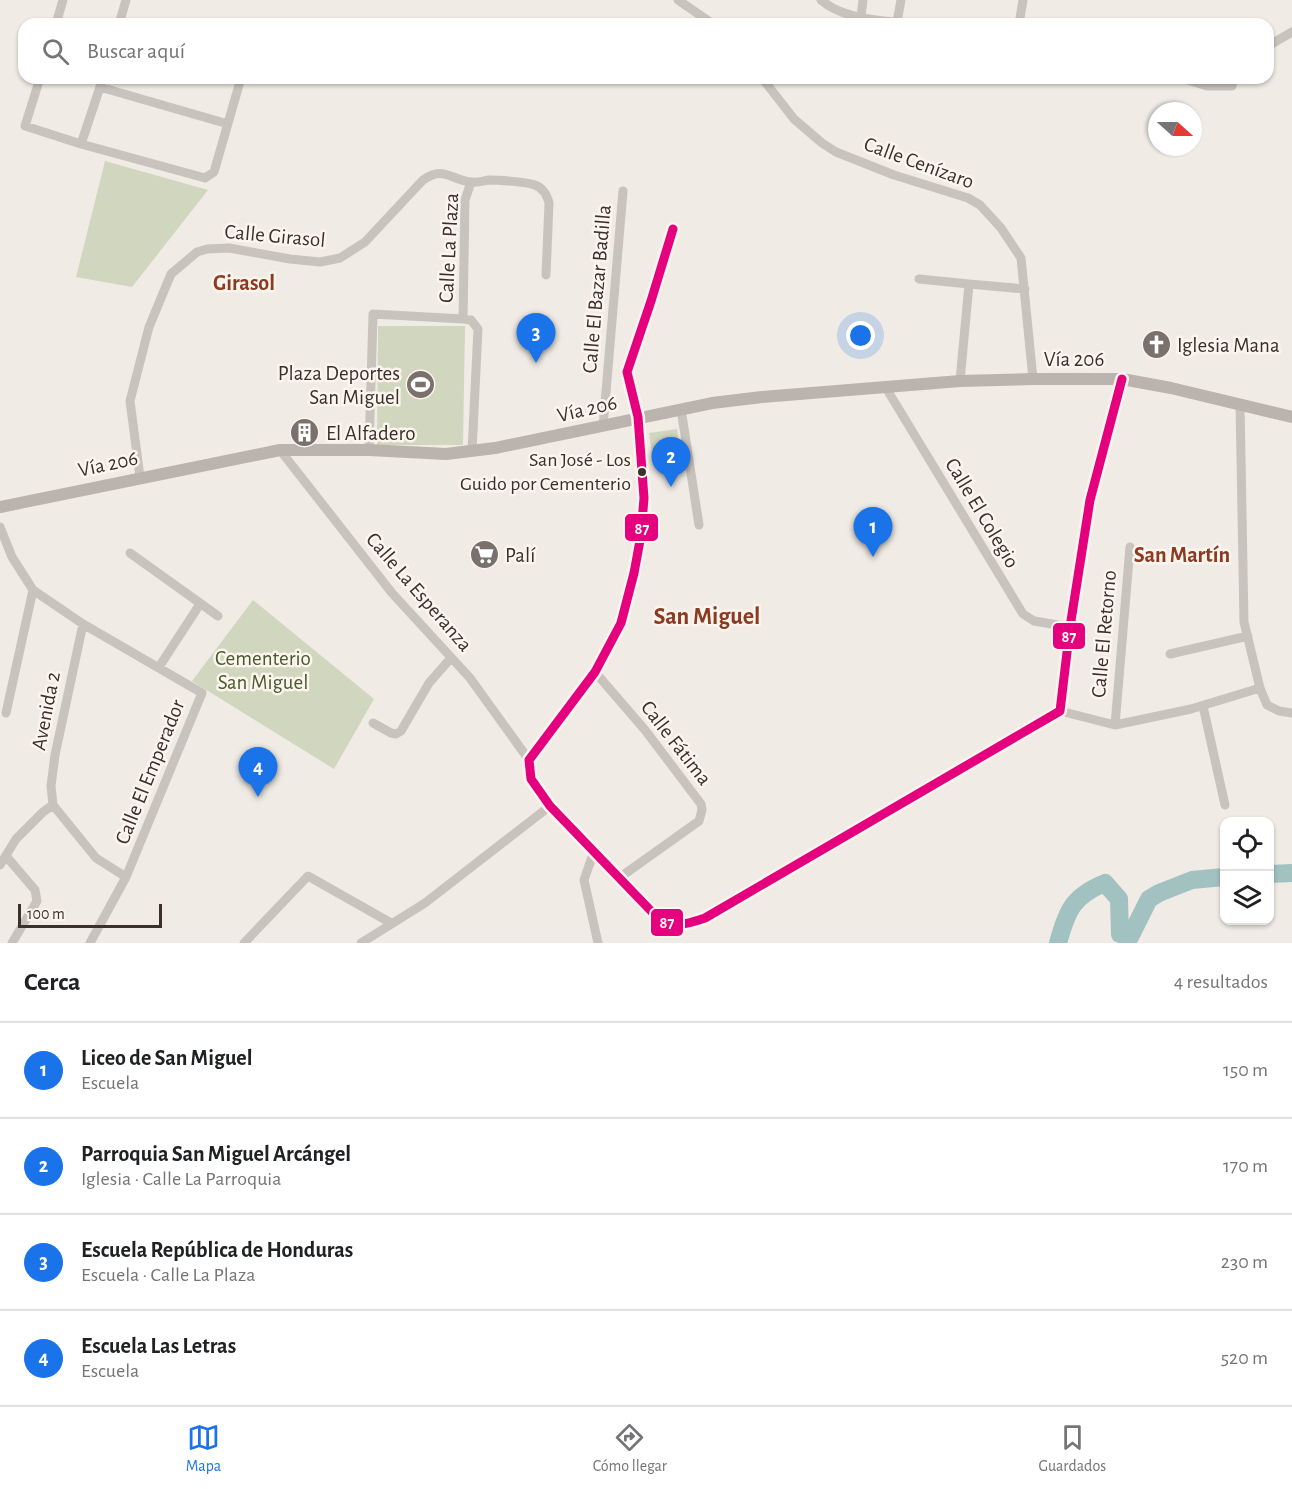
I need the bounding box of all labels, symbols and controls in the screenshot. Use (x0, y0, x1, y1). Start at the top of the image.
search box (18, 18, 1274, 84)
icon: search (39, 35, 72, 68)
text: Buscar aquí (87, 40, 185, 62)
north arrow (1148, 102, 1202, 156)
street label: Calle Cenízaro (861, 133, 977, 193)
street label: Calle La Plaza (436, 192, 462, 304)
street label: Calle El Bazar Badilla (579, 203, 615, 374)
street label: Calle Girasol (224, 221, 326, 251)
district label: Girasol (213, 272, 275, 294)
pin: 3 (516, 314, 556, 363)
your location (846, 321, 875, 350)
church icon: Iglesia Mana (1140, 329, 1172, 361)
place label: Iglesia Mana (1177, 335, 1280, 356)
street label: Vía 206 (1044, 349, 1104, 370)
place label: Plaza Deportes San Miguel (278, 363, 400, 408)
sports icon: Plaza Deportes San Miguel (405, 369, 437, 401)
street label: Vía 206 (555, 392, 619, 426)
building icon: El Alfadero (289, 417, 321, 449)
place label: El Alfadero (326, 423, 416, 444)
pin: 2 (652, 438, 690, 487)
street label: Vía 206 (76, 447, 140, 481)
place label: San José - Los Guido por Cementerio (460, 450, 631, 494)
street label: Calle El Colegio (941, 454, 1023, 572)
marker: San José - Los Guido por Cementerio (636, 466, 648, 478)
pin: 1 (854, 508, 892, 557)
line badge: 87 (624, 513, 659, 542)
text: 87 (635, 521, 649, 537)
street label: Calle La Esperanza (362, 529, 476, 656)
supermarket icon: Palí (468, 539, 500, 571)
district label: San Martín (1134, 544, 1230, 566)
place label: Palí (505, 545, 536, 566)
street label: Calle El Retorno (1088, 569, 1120, 699)
district label: San Miguel (654, 605, 760, 629)
line badge: 87 (1052, 622, 1086, 650)
text: 87 (1062, 629, 1076, 645)
park label: Cementerio San Miguel (215, 648, 311, 693)
street label: Avenida 2 (28, 670, 64, 752)
street label: Calle El Emperador (111, 696, 189, 847)
street label: Calle Fátima (637, 697, 715, 789)
pin: 4 (238, 748, 278, 797)
map controls (1220, 817, 1274, 925)
button: locate (1220, 817, 1274, 871)
button: layers (1220, 871, 1274, 925)
scale bar (18, 901, 162, 928)
text: 100 m (27, 906, 65, 922)
line badge: 87 (650, 908, 684, 937)
text: 87 (660, 915, 674, 931)
text: Cerca (24, 969, 81, 995)
text: 4 resultados (1174, 972, 1268, 992)
text: Liceo de San Miguel (81, 1047, 252, 1069)
text: 1 (40, 1060, 47, 1080)
text: 150 m (1223, 1060, 1268, 1080)
text: Escuela (81, 1073, 139, 1093)
text: Parroquia San Miguel Arcángel (81, 1143, 351, 1165)
text: 2 (39, 1156, 48, 1176)
text: 170 m (1223, 1156, 1268, 1176)
text: Iglesia · Calle La Parroquia (81, 1169, 281, 1189)
text: Escuela República de Honduras (81, 1239, 353, 1261)
text: 3 (39, 1252, 48, 1272)
text: 230 m (1221, 1252, 1268, 1272)
text: Escuela · Calle La Plaza (81, 1265, 255, 1285)
text: Escuela Las Letras (81, 1335, 236, 1357)
text: 4 (38, 1348, 49, 1368)
text: 520 m (1221, 1348, 1268, 1368)
text: Escuela (81, 1361, 139, 1381)
tab: Mapa (186, 1421, 221, 1476)
tab: Cómo llegar (593, 1421, 667, 1476)
tab: Guardados (1039, 1421, 1106, 1476)

